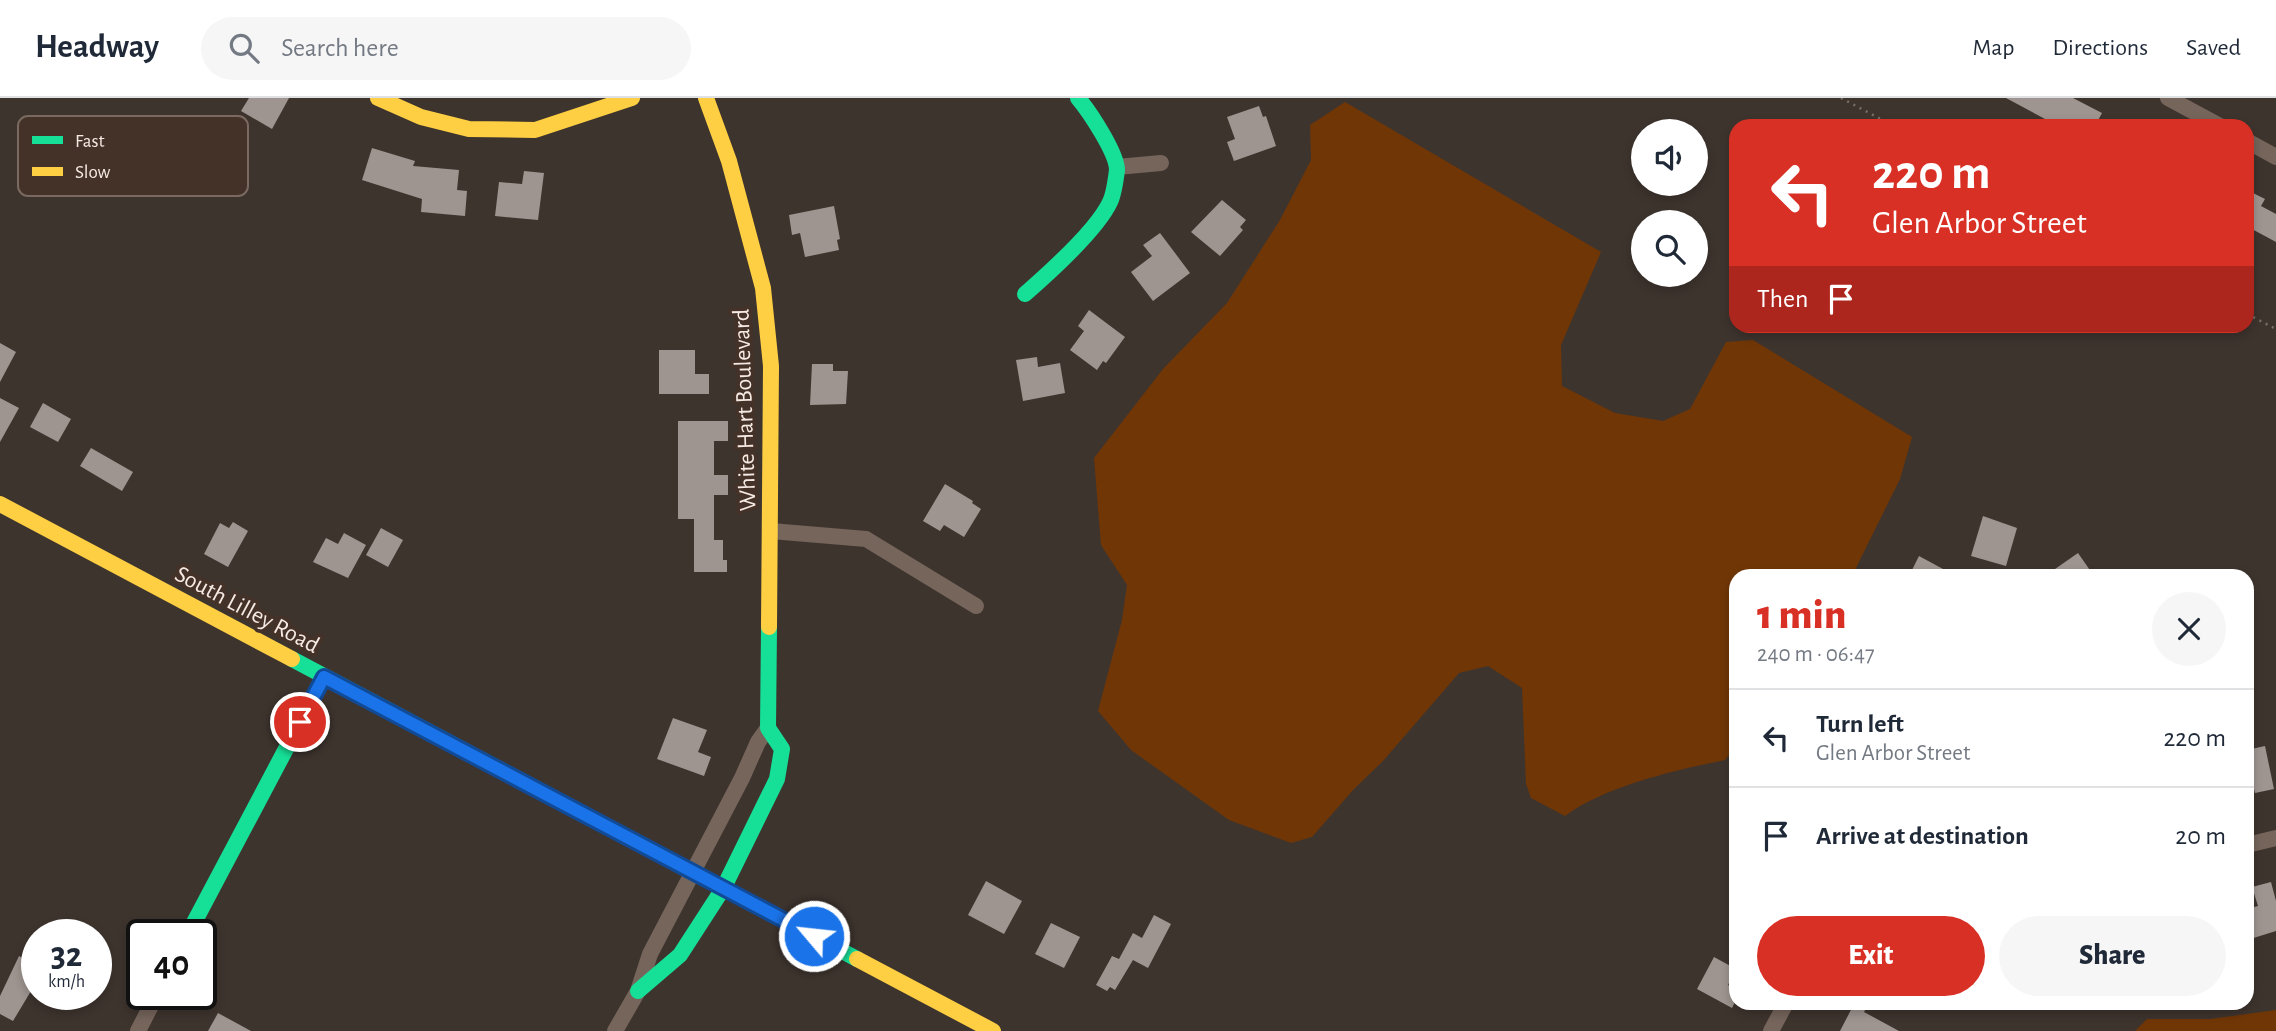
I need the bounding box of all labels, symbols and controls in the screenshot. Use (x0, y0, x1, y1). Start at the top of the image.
search box (201, 17, 691, 80)
icon: search (225, 29, 263, 67)
text: Headway (35, 31, 159, 64)
text: Search here (281, 35, 399, 61)
text: Map (1972, 36, 2014, 60)
text: Directions (2052, 36, 2148, 60)
text: Saved (2186, 36, 2241, 60)
legend (18, 116, 248, 196)
map controls (1631, 119, 1708, 287)
button: sound (1631, 119, 1708, 196)
text: Fast (75, 132, 105, 151)
icon: left (1757, 147, 1848, 238)
text: 220 m (1872, 149, 1991, 198)
text: Slow (75, 163, 111, 182)
text: Glen Arbor Street (1872, 207, 2087, 239)
button: search (1631, 210, 1708, 287)
icon: arrive (1822, 280, 1860, 318)
text: Then (1757, 286, 1808, 312)
street label: White Hart Boulevard (729, 308, 761, 512)
street label: South Lilley Road (171, 562, 323, 658)
button: close (2152, 592, 2226, 666)
text: 1 min (1757, 594, 1846, 636)
text: 240 m · 06:47 (1757, 643, 1875, 666)
pin (270, 692, 330, 752)
icon: arrive (281, 703, 319, 741)
text: Turn left (1816, 711, 1904, 737)
icon: left (1757, 719, 1795, 757)
text: 220 m (2164, 725, 2226, 751)
text: Glen Arbor Street (1816, 742, 1970, 765)
icon: arrive (1757, 817, 1795, 855)
text: Arrive at destination (1816, 823, 2029, 849)
text: 20 m (2175, 823, 2226, 849)
position arrow (777, 899, 851, 973)
button: Exit (1757, 916, 1985, 996)
button: Share (1999, 916, 2226, 996)
speed limit sign: 40 (126, 919, 217, 1010)
text: 32 (51, 938, 82, 973)
text: km/h (48, 973, 85, 991)

